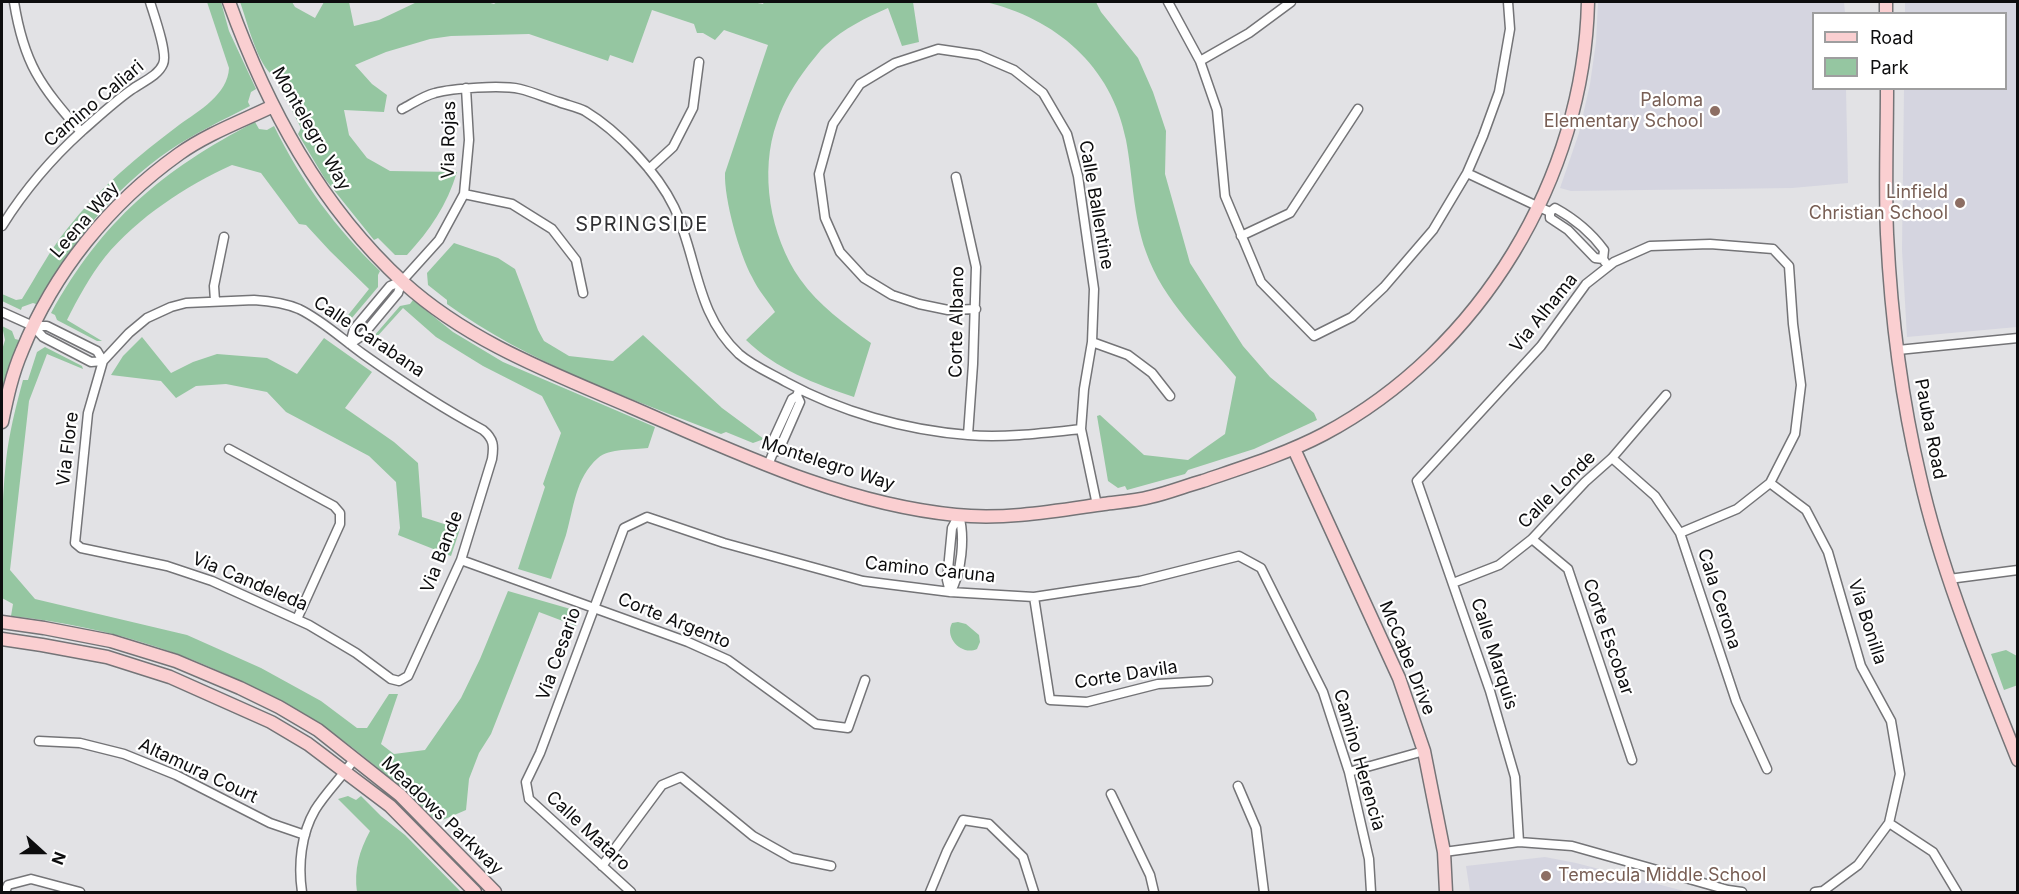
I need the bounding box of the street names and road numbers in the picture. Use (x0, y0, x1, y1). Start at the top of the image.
street label: Camino Caliari (40, 56, 148, 152)
street label: Montelegro Way (267, 63, 355, 195)
street label: Via Rojas (438, 101, 460, 179)
street label: Calle Ballentine (1074, 139, 1118, 271)
street label: Leena Way (46, 178, 124, 262)
street label: Corte Albano (945, 266, 969, 378)
street label: Via Alhama (1506, 269, 1582, 357)
street label: Calle Carabana (309, 292, 429, 382)
street label: Pauba Road (1910, 377, 1950, 481)
street label: Via Flore (53, 411, 83, 487)
street label: Montelegro Way (759, 432, 897, 496)
street label: Calle Londe (1514, 447, 1600, 533)
street label: Via Bande (417, 508, 467, 596)
street label: Cala Cerona (1693, 546, 1745, 652)
street label: Via Candeleda (189, 548, 311, 616)
street label: Camino Caruna (864, 552, 996, 588)
street label: Corte Escobar (1578, 576, 1638, 698)
street label: Via Bonilla (1843, 577, 1891, 667)
street label: Corte Argento (614, 589, 734, 653)
street label: Calle Marquis (1466, 596, 1522, 712)
street label: McCabe Drive (1374, 598, 1440, 718)
street label: Via Cesario (532, 605, 586, 703)
street label: Corte Davila (1073, 656, 1179, 694)
street label: Camino Herencia (1328, 687, 1390, 833)
street label: Altamura Court (135, 734, 261, 808)
street label: Meadows Parkway (377, 752, 507, 880)
street label: Calle Mataro (541, 787, 635, 875)

